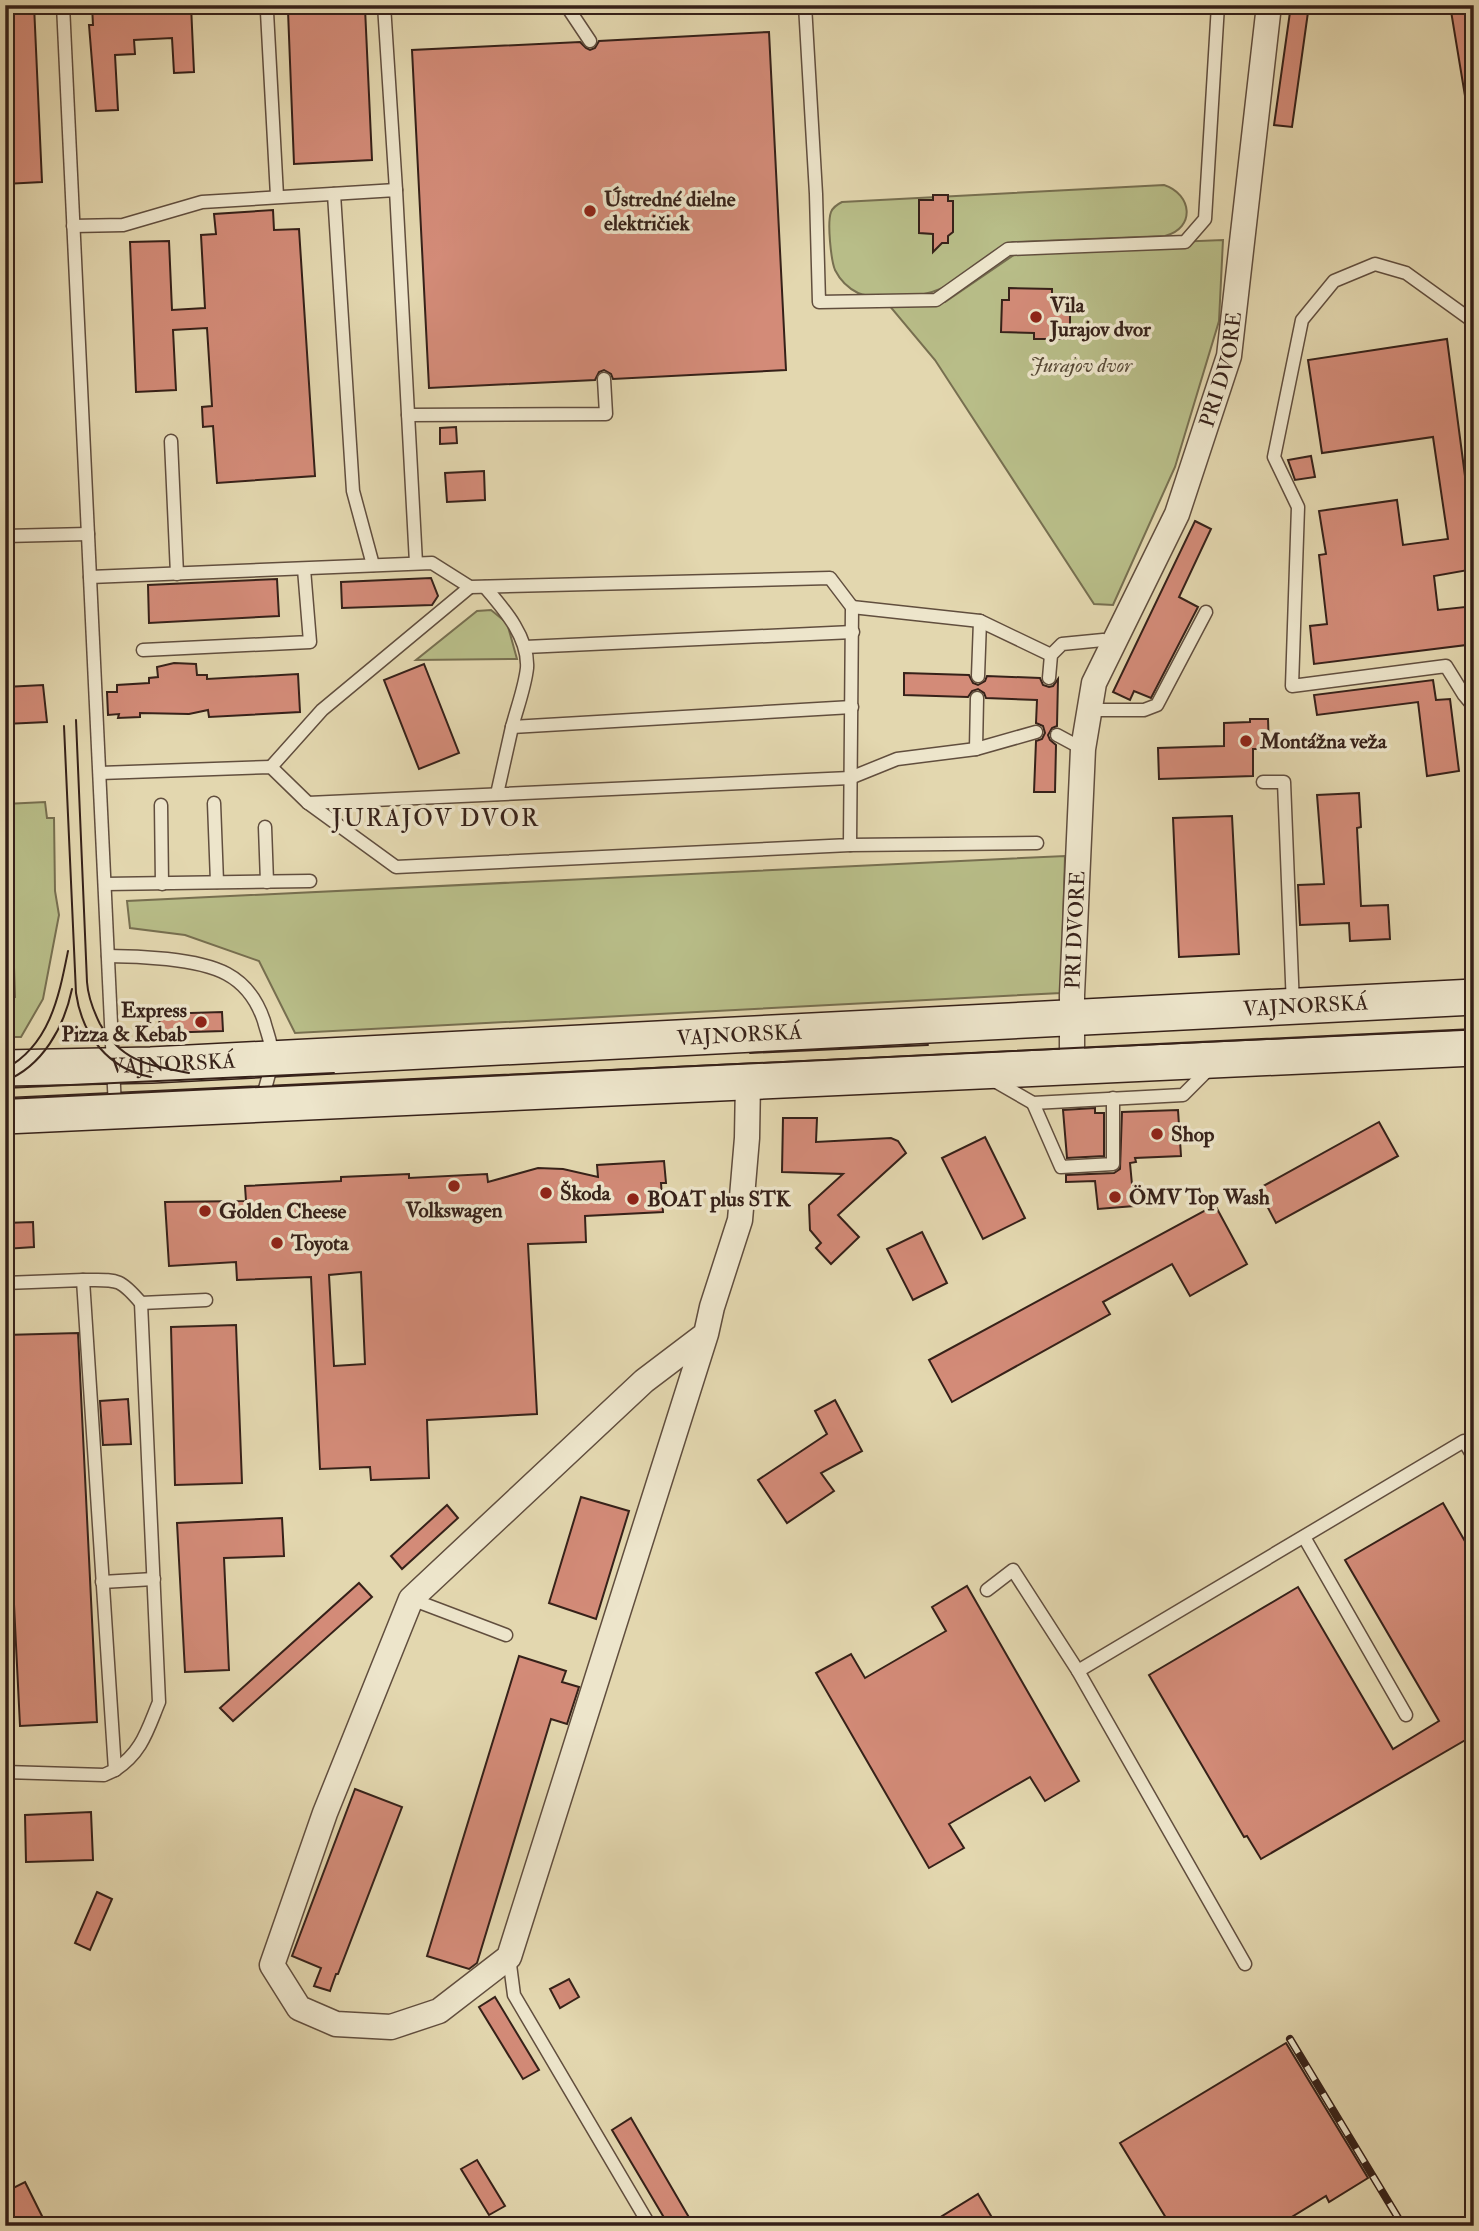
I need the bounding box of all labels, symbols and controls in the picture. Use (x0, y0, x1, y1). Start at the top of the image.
place label: Ústredné dielne električiek (604, 186, 736, 237)
marker: Ústredné dielne električiek (582, 203, 598, 219)
place label: Vila Jurajov dvor (1049, 292, 1152, 343)
marker: Vila Jurajov dvor (1028, 309, 1044, 325)
street label: PRI DVORE (1193, 310, 1247, 430)
park label: Jurajov dvor (1030, 352, 1133, 379)
place label: Montážna veža (1259, 728, 1388, 755)
marker: Montážna veža (1238, 733, 1254, 749)
district label: JURAJOV DVOR (331, 803, 540, 834)
street label: PRI DVORE (1059, 870, 1091, 990)
street label: VAJNORSKÁ (1242, 989, 1369, 1022)
place label: Express Pizza & Kebab (61, 997, 188, 1048)
marker: Express Pizza & Kebab (193, 1014, 209, 1030)
street label: VAJNORSKÁ (676, 1018, 803, 1051)
street label: VAJNORSKÁ (110, 1047, 236, 1079)
place label: Shop (1171, 1121, 1215, 1148)
marker: Shop (1149, 1126, 1165, 1142)
marker: Volkswagen (446, 1178, 462, 1194)
place label: Škoda (560, 1180, 612, 1207)
place label: ÖMV Top Wash (1129, 1184, 1270, 1211)
marker: Škoda (538, 1185, 554, 1201)
place label: BOAT plus STK (647, 1186, 792, 1213)
marker: ÖMV Top Wash (1107, 1189, 1123, 1205)
marker: BOAT plus STK (625, 1191, 641, 1207)
place label: Volkswagen (404, 1197, 503, 1224)
place label: Golden Cheese (219, 1198, 346, 1225)
marker: Golden Cheese (197, 1203, 213, 1219)
place label: Toyota (290, 1230, 350, 1257)
marker: Toyota (269, 1235, 285, 1251)

